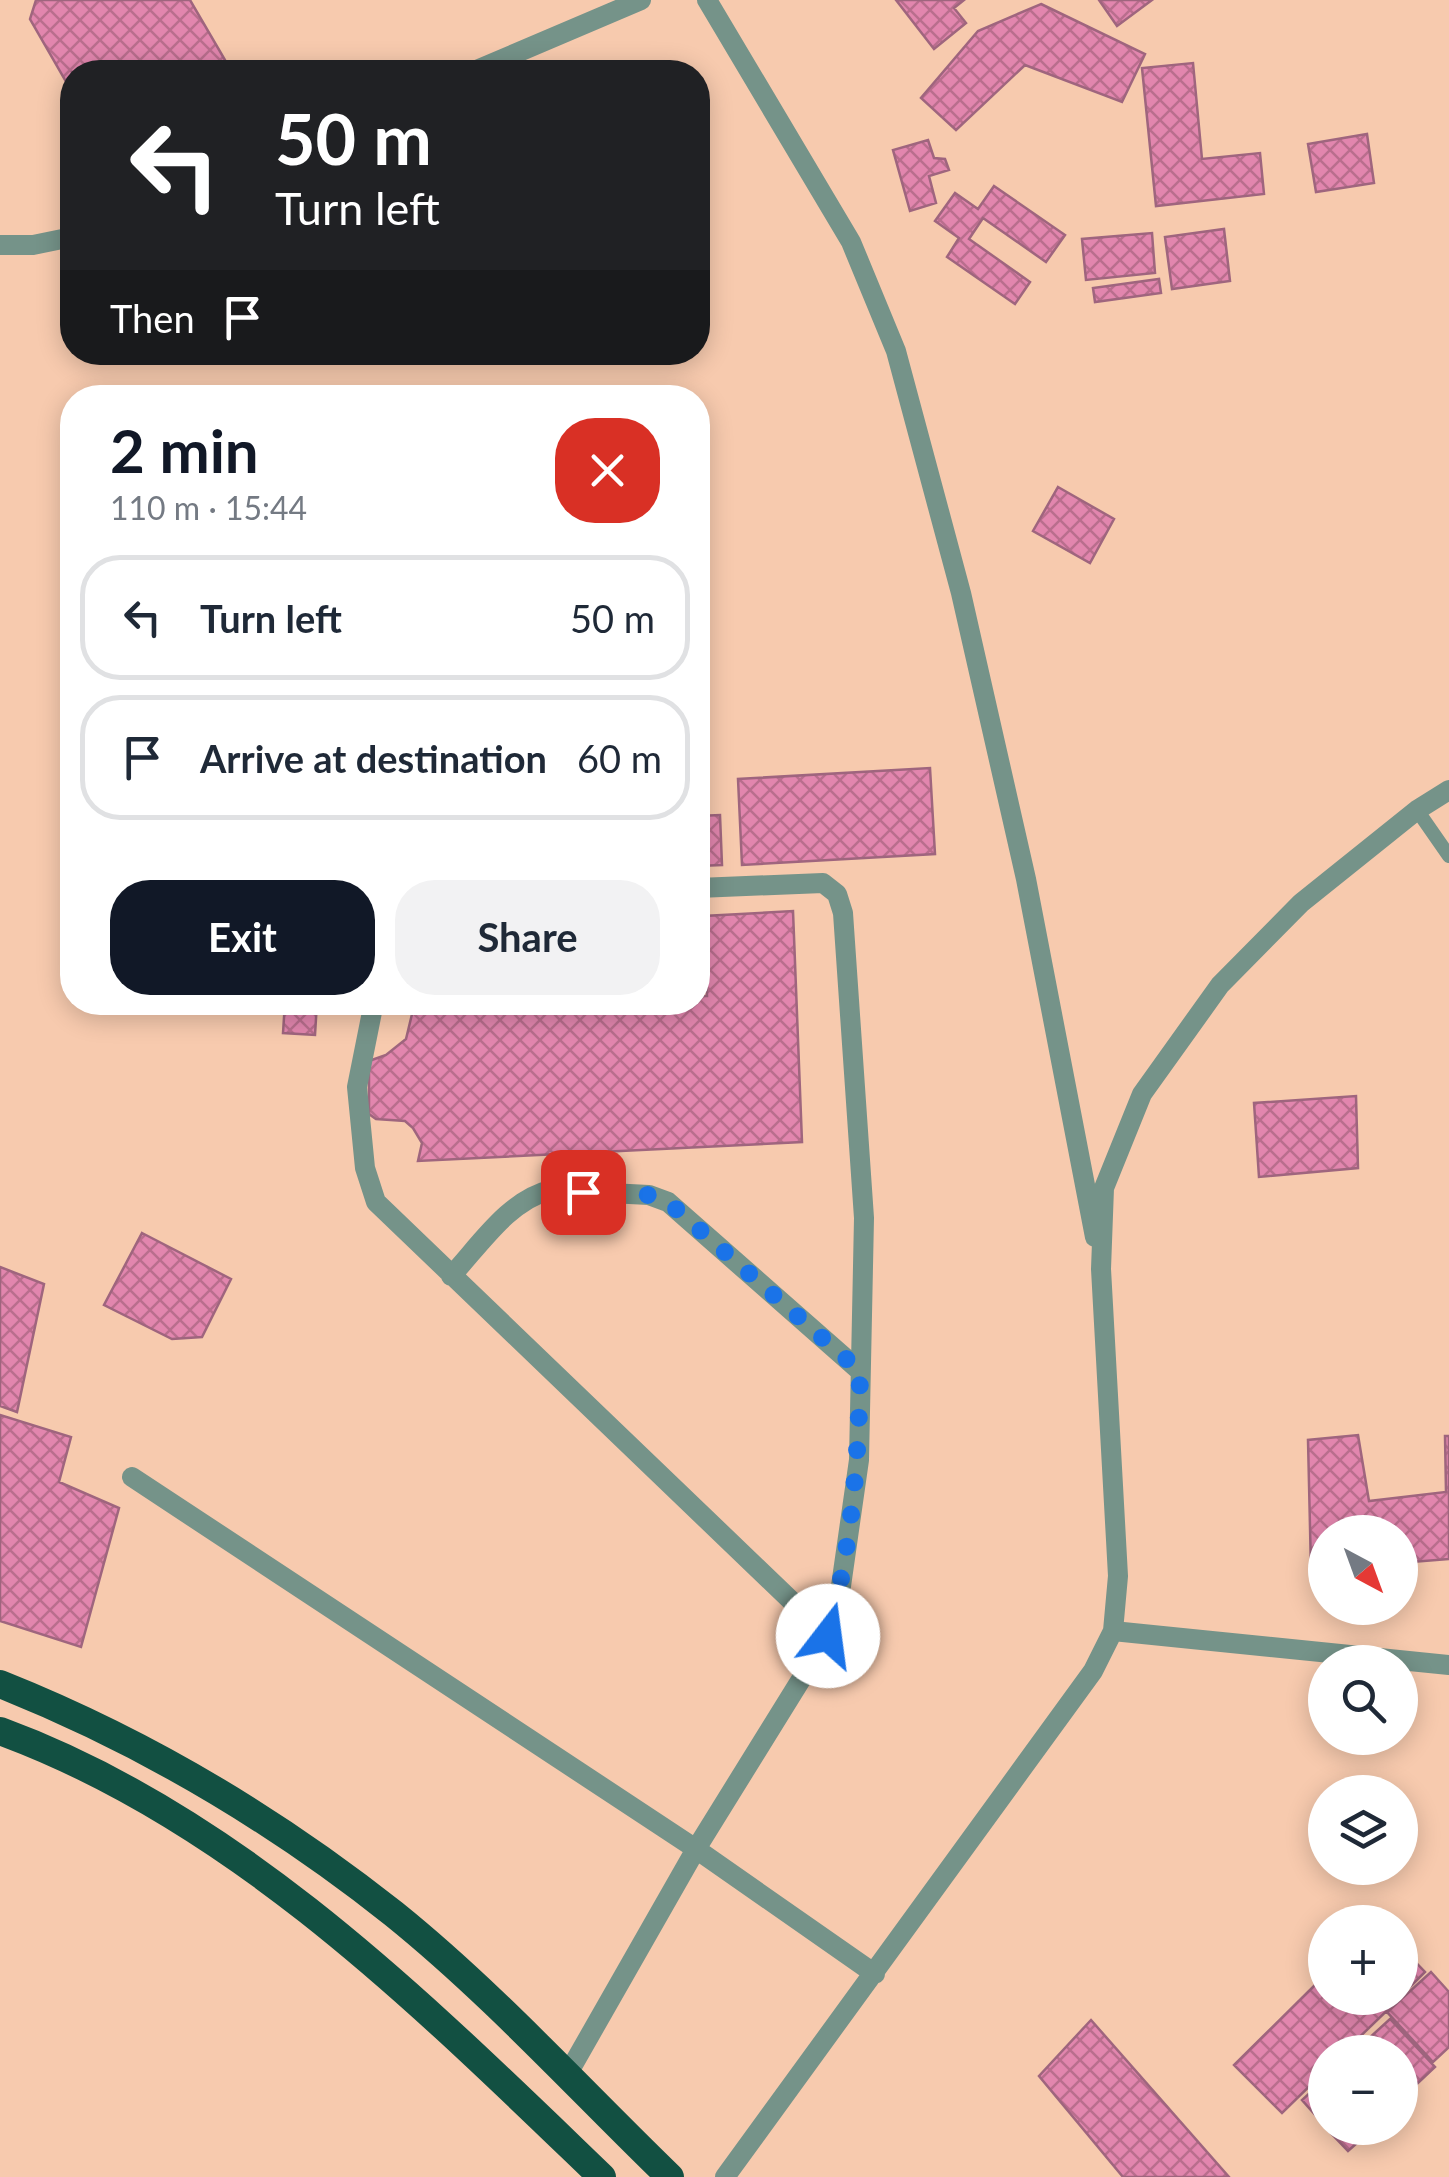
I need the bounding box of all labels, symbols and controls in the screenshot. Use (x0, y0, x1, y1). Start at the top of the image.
text: 50 m (275, 96, 432, 180)
icon: left (110, 100, 240, 230)
text: Turn left (275, 181, 440, 235)
icon: arrive (215, 290, 270, 345)
text: Then (110, 295, 195, 341)
text: 2 min (110, 414, 259, 486)
button: close (555, 418, 660, 523)
text: 110 m · 15:44 (110, 488, 307, 527)
icon: left (115, 590, 170, 645)
text: Turn left (200, 595, 342, 641)
text: 50 m (570, 595, 655, 641)
icon: arrive (115, 730, 170, 785)
text: Arrive at destination (200, 735, 547, 781)
text: 60 m (577, 735, 662, 781)
button: Exit (110, 880, 375, 995)
button: Share (395, 880, 660, 995)
pin (541, 1150, 626, 1235)
icon: arrive (556, 1165, 611, 1220)
north arrow (1308, 1515, 1418, 1625)
map controls (1308, 1515, 1418, 2145)
position arrow (776, 1584, 880, 1688)
button: search (1308, 1645, 1418, 1755)
button: layers (1308, 1775, 1418, 1885)
button: + (1308, 1905, 1418, 2015)
button: − (1308, 2035, 1418, 2145)

